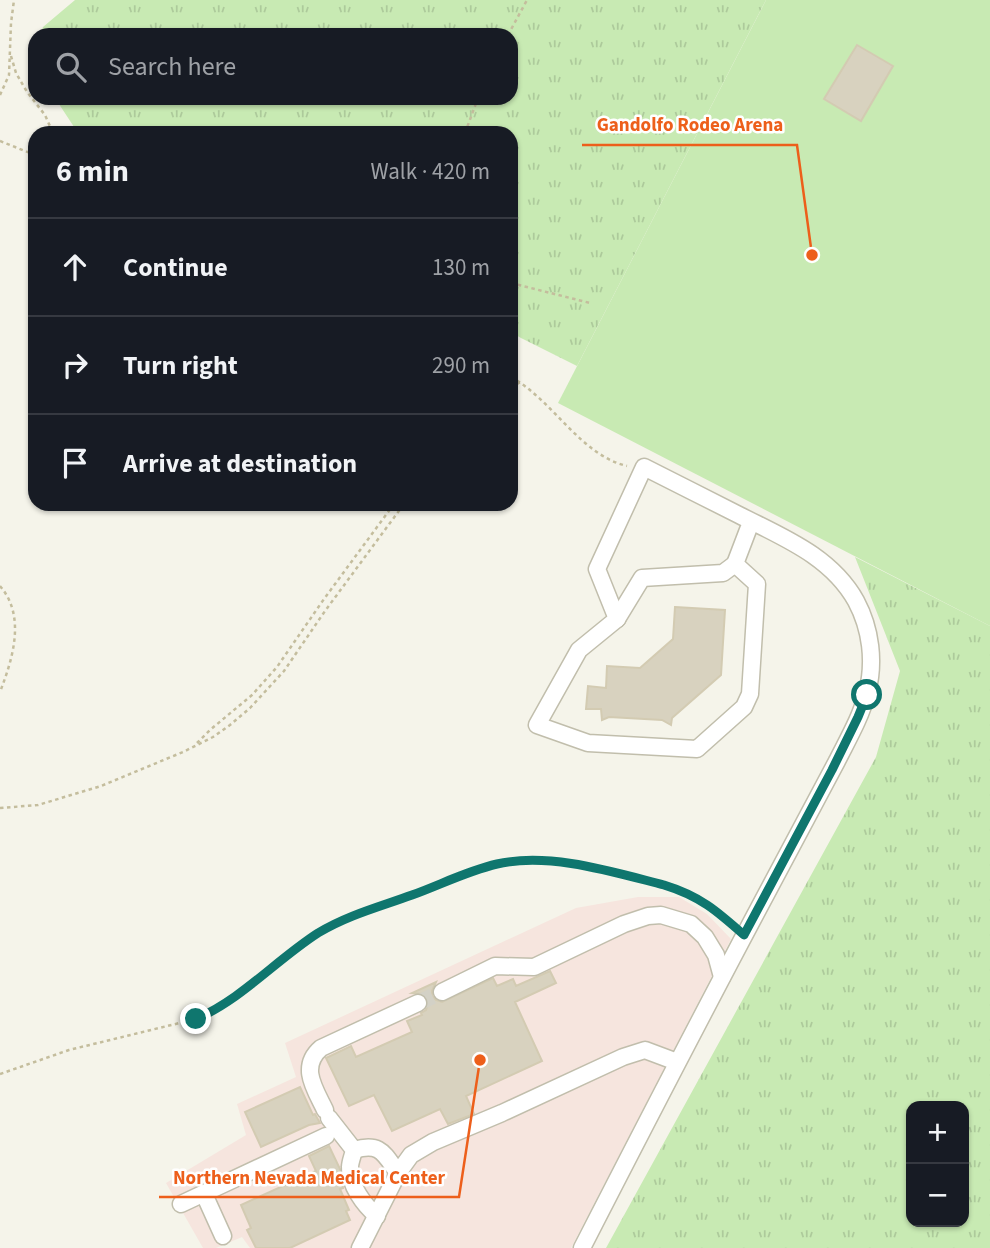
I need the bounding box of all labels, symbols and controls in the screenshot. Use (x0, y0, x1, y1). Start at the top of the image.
search box (28, 28, 518, 105)
icon: search (52, 48, 90, 86)
text: Search here (108, 48, 236, 85)
callout: Gandolfo Rodeo Arena (582, 105, 797, 145)
text: Gandolfo Rodeo Arena (597, 112, 783, 139)
text: 6 min (56, 150, 129, 193)
text: Walk · 420 m (371, 155, 490, 188)
icon: ahead (56, 248, 94, 286)
text: Continue (123, 249, 228, 286)
text: 130 m (432, 251, 490, 284)
icon: right (56, 346, 94, 384)
text: Turn right (123, 347, 238, 384)
text: 290 m (432, 349, 490, 382)
icon: arrive (56, 444, 94, 482)
text: Arrive at destination (123, 445, 357, 482)
route start (851, 679, 882, 710)
route end (180, 1003, 211, 1034)
map controls (906, 1101, 969, 1227)
button: + (906, 1101, 969, 1164)
callout: Northern Nevada Medical Center (159, 1157, 459, 1197)
button: − (906, 1164, 969, 1227)
text: Northern Nevada Medical Center (173, 1165, 445, 1192)

